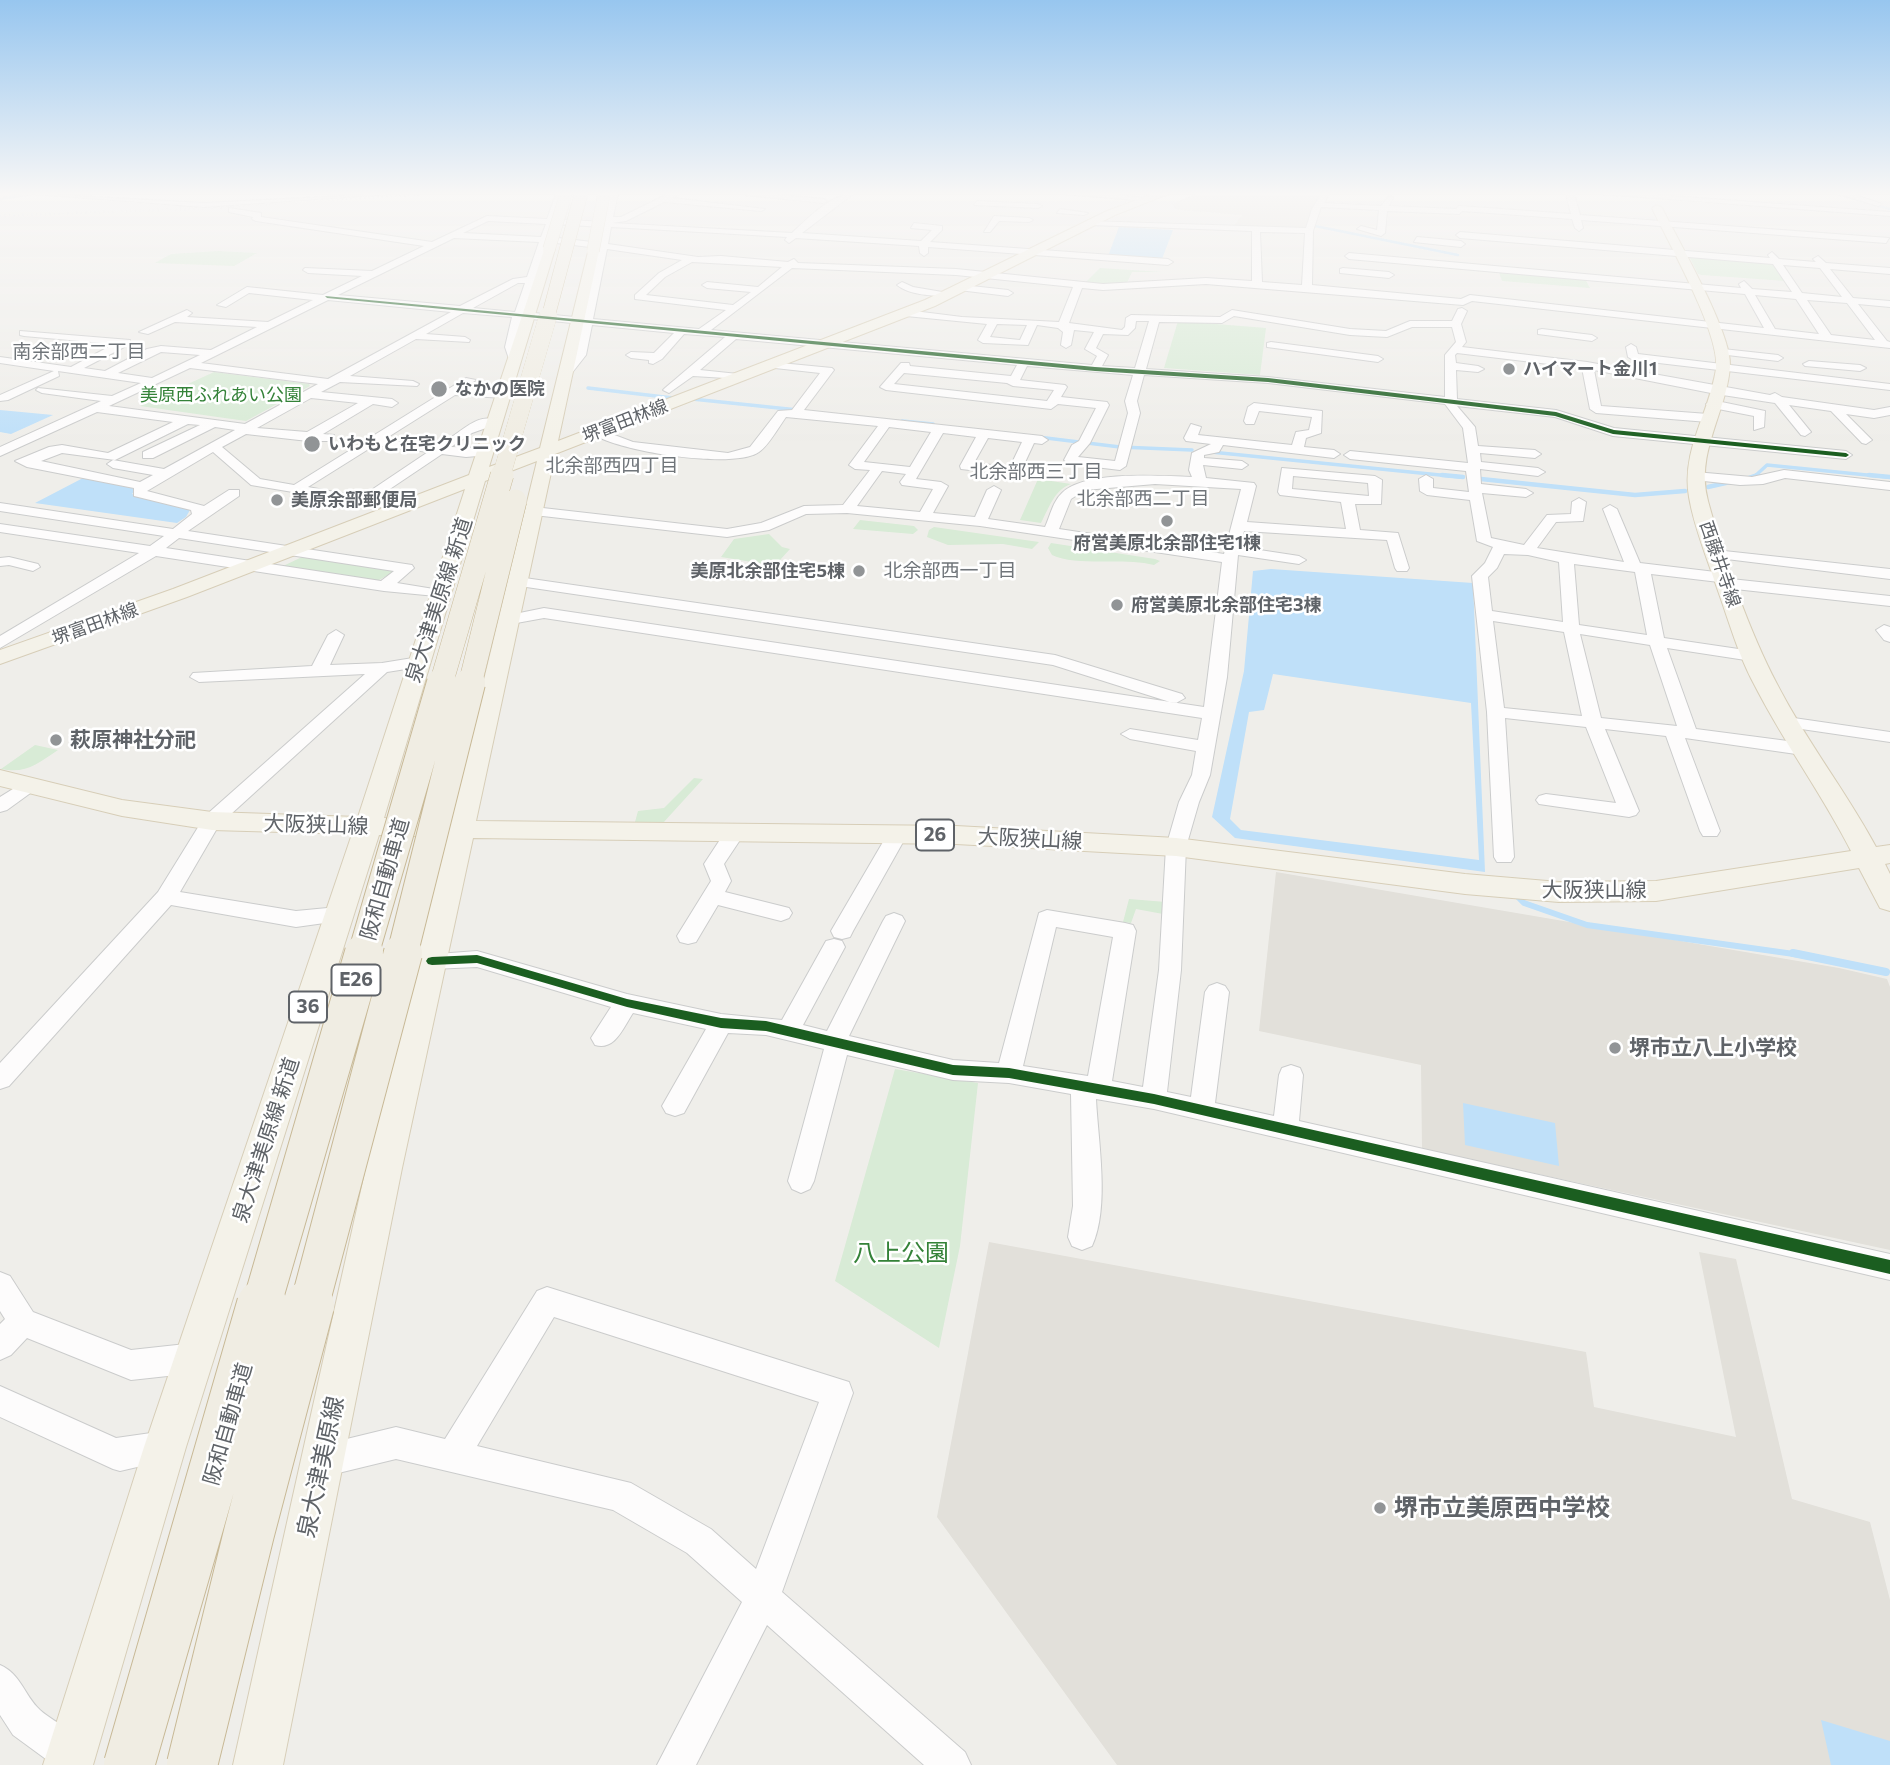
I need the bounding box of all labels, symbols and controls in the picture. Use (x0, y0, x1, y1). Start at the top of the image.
district label: 南余部西二丁目 (13, 341, 145, 363)
place label: ハイマート金川1 (1523, 358, 1657, 380)
marker: ハイマート金川1 (1501, 361, 1517, 377)
place label: なかの医院 (455, 378, 545, 400)
marker: なかの医院 (429, 379, 449, 399)
park label: 美原西ふれあい公園 (140, 384, 302, 406)
street label: 堺富田林線 (579, 395, 671, 447)
place label: いわもと在宅クリニック (328, 433, 526, 455)
marker: いわもと在宅クリニック (302, 434, 322, 454)
district label: 北余部西四丁目 (546, 455, 678, 477)
district label: 北余部西三丁目 (970, 461, 1102, 483)
district label: 北余部西二丁目 (1077, 488, 1209, 510)
place label: 美原余部郵便局 (291, 489, 417, 511)
marker: 美原余部郵便局 (269, 492, 285, 508)
marker: 府営美原北余部住宅1棟 (1159, 513, 1175, 529)
street label: 泉大津美原線 新道 (400, 514, 478, 686)
street label: 西藤井寺線 (1695, 518, 1745, 610)
place label: 府営美原北余部住宅1棟 (1073, 532, 1261, 554)
place label: 美原北余部住宅5棟 (691, 560, 845, 582)
district label: 北余部西一丁目 (884, 560, 1016, 582)
marker: 美原北余部住宅5棟 (851, 563, 867, 579)
place label: 府営美原北余部住宅3棟 (1131, 594, 1321, 616)
marker: 府営美原北余部住宅3棟 (1109, 597, 1125, 613)
street label: 堺富田林線 (49, 598, 141, 650)
place label: 萩原神社分祀 (70, 727, 196, 753)
marker: 萩原神社分祀 (48, 732, 64, 748)
street label: 大阪狭山線 (263, 811, 369, 839)
street label: 阪和自動車道 (356, 815, 414, 943)
road number: 26 (916, 820, 954, 850)
street label: 大阪狭山線 (977, 824, 1083, 854)
street label: 大阪狭山線 (1542, 877, 1646, 903)
road number: E26 (332, 964, 380, 996)
road number: 36 (289, 992, 327, 1023)
place label: 堺市立八上小学校 (1629, 1035, 1797, 1061)
marker: 堺市立八上小学校 (1607, 1040, 1623, 1056)
street label: 泉大津美原線 新道 (227, 1054, 305, 1226)
park label: 八上公園 (853, 1239, 949, 1267)
street label: 阪和自動車道 (199, 1360, 257, 1488)
street label: 泉大津美原線 (292, 1394, 350, 1540)
place label: 堺市立美原西中学校 (1394, 1494, 1610, 1522)
marker: 堺市立美原西中学校 (1372, 1500, 1388, 1516)

